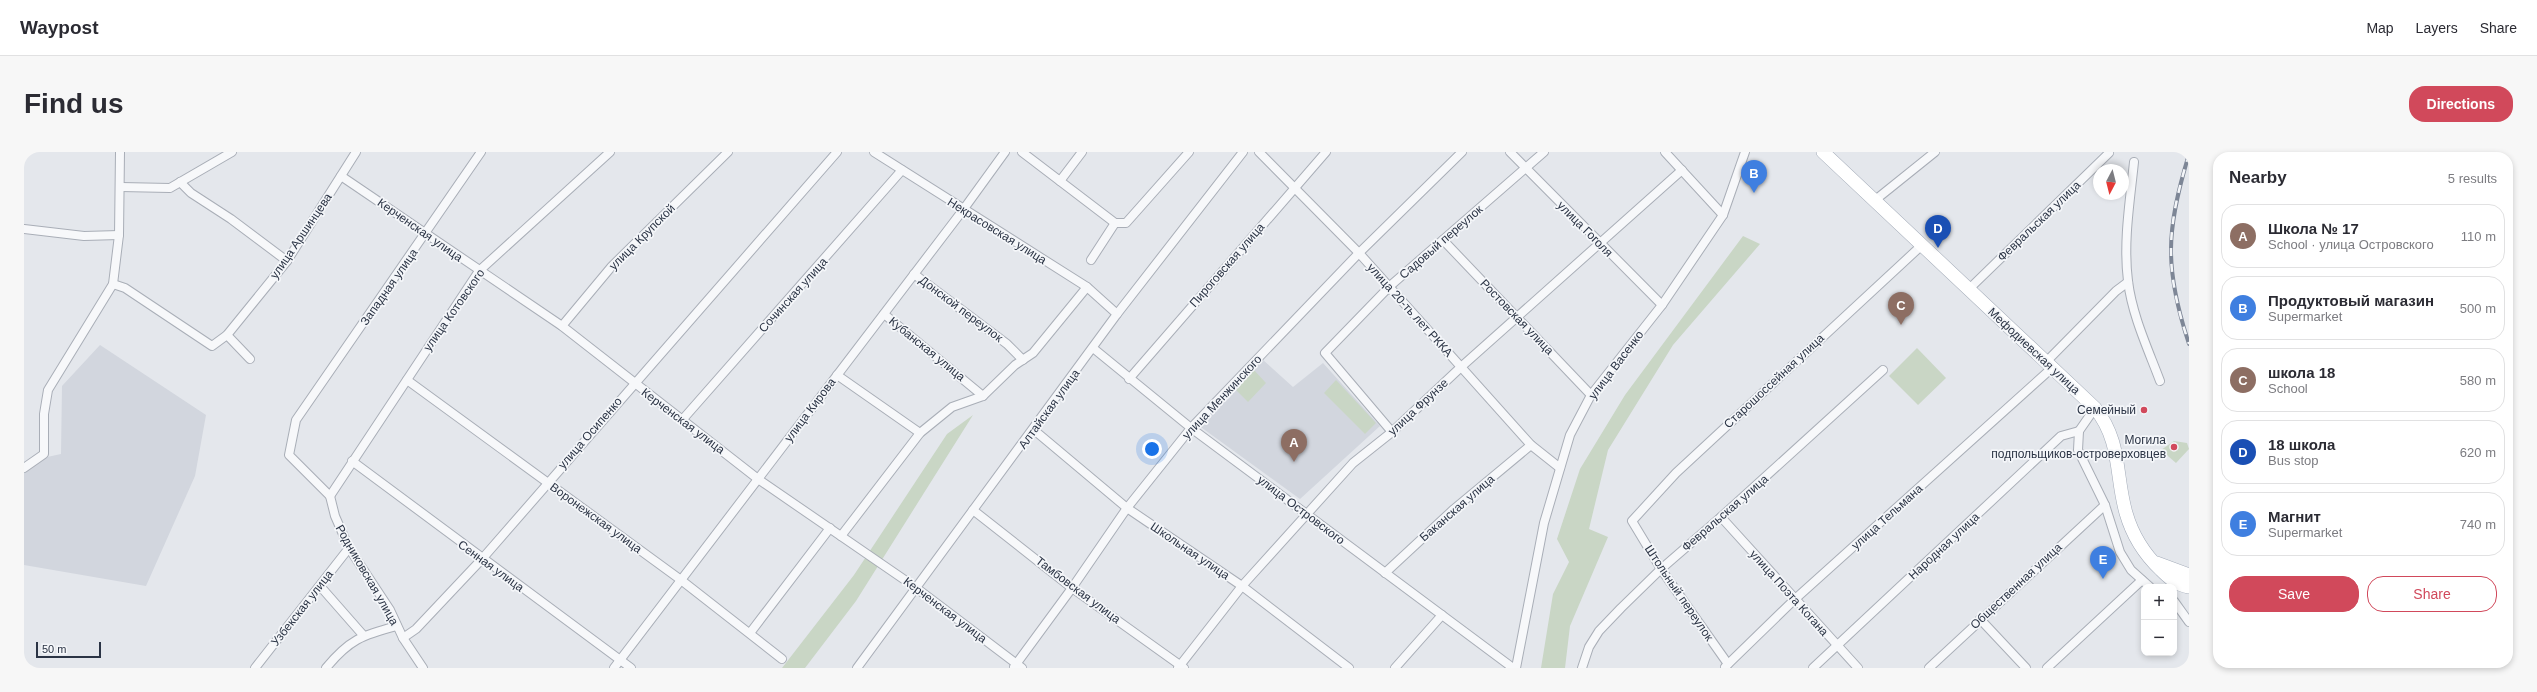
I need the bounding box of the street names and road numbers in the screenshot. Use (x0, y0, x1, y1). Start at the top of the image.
street label: Февральская улица (1995, 178, 2084, 264)
street label: улица Аршинцева (267, 190, 335, 281)
street label: Керченская улица (375, 195, 465, 265)
street label: Некрасовская улица (945, 195, 1049, 267)
street label: улица Гоголя (1554, 198, 1616, 260)
street label: улица Крупской (606, 201, 678, 273)
street label: Садовый переулок (1397, 202, 1486, 282)
street label: Пироговская улица (1187, 220, 1267, 310)
street label: Западная улица (357, 246, 421, 328)
street label: Сочинская улица (756, 255, 830, 335)
street label: улица 20-ть лет РККА (1364, 260, 1456, 360)
street label: улица Котовского (420, 266, 488, 354)
street label: Донской переулок (917, 273, 1006, 345)
street label: Ростовская улица (1477, 276, 1557, 358)
street label: Мефодиевская улица (1985, 305, 2083, 398)
street label: Кубанская улица (886, 314, 968, 384)
street label: улица Васенко (1586, 328, 1647, 402)
street label: Старошоссейная улица (1721, 331, 1827, 431)
street label: улица Менжинского (1179, 352, 1265, 442)
street label: Алтайская улица (1015, 366, 1083, 451)
street label: улица Кирова (781, 375, 839, 445)
street label: улица Фрунзе (1385, 376, 1451, 438)
street label: Керченская улица (639, 385, 728, 457)
street label: улица Осипенко (555, 394, 625, 472)
street label: Февральская улица (1679, 471, 1771, 554)
street label: Баканская улица (1417, 472, 1497, 544)
street label: улица Островского (1255, 473, 1348, 548)
street label: Воронежская улица (547, 480, 645, 556)
street label: улица Тельмана (1849, 481, 1926, 553)
street label: Народная улица (1906, 509, 1982, 582)
street label: Школьная улица (1148, 519, 1232, 583)
street label: Родниковская улица (333, 522, 402, 628)
street label: Сенная улица (455, 537, 527, 595)
street label: Общественная улица (1967, 540, 2065, 632)
street label: Штольный переулок (1642, 542, 1717, 644)
street label: улица Поэта Когана (1747, 547, 1831, 639)
street label: Тамбовская улица (1033, 554, 1123, 627)
street label: Узбекская улица (268, 567, 336, 649)
street label: Керченская улица (901, 574, 990, 646)

